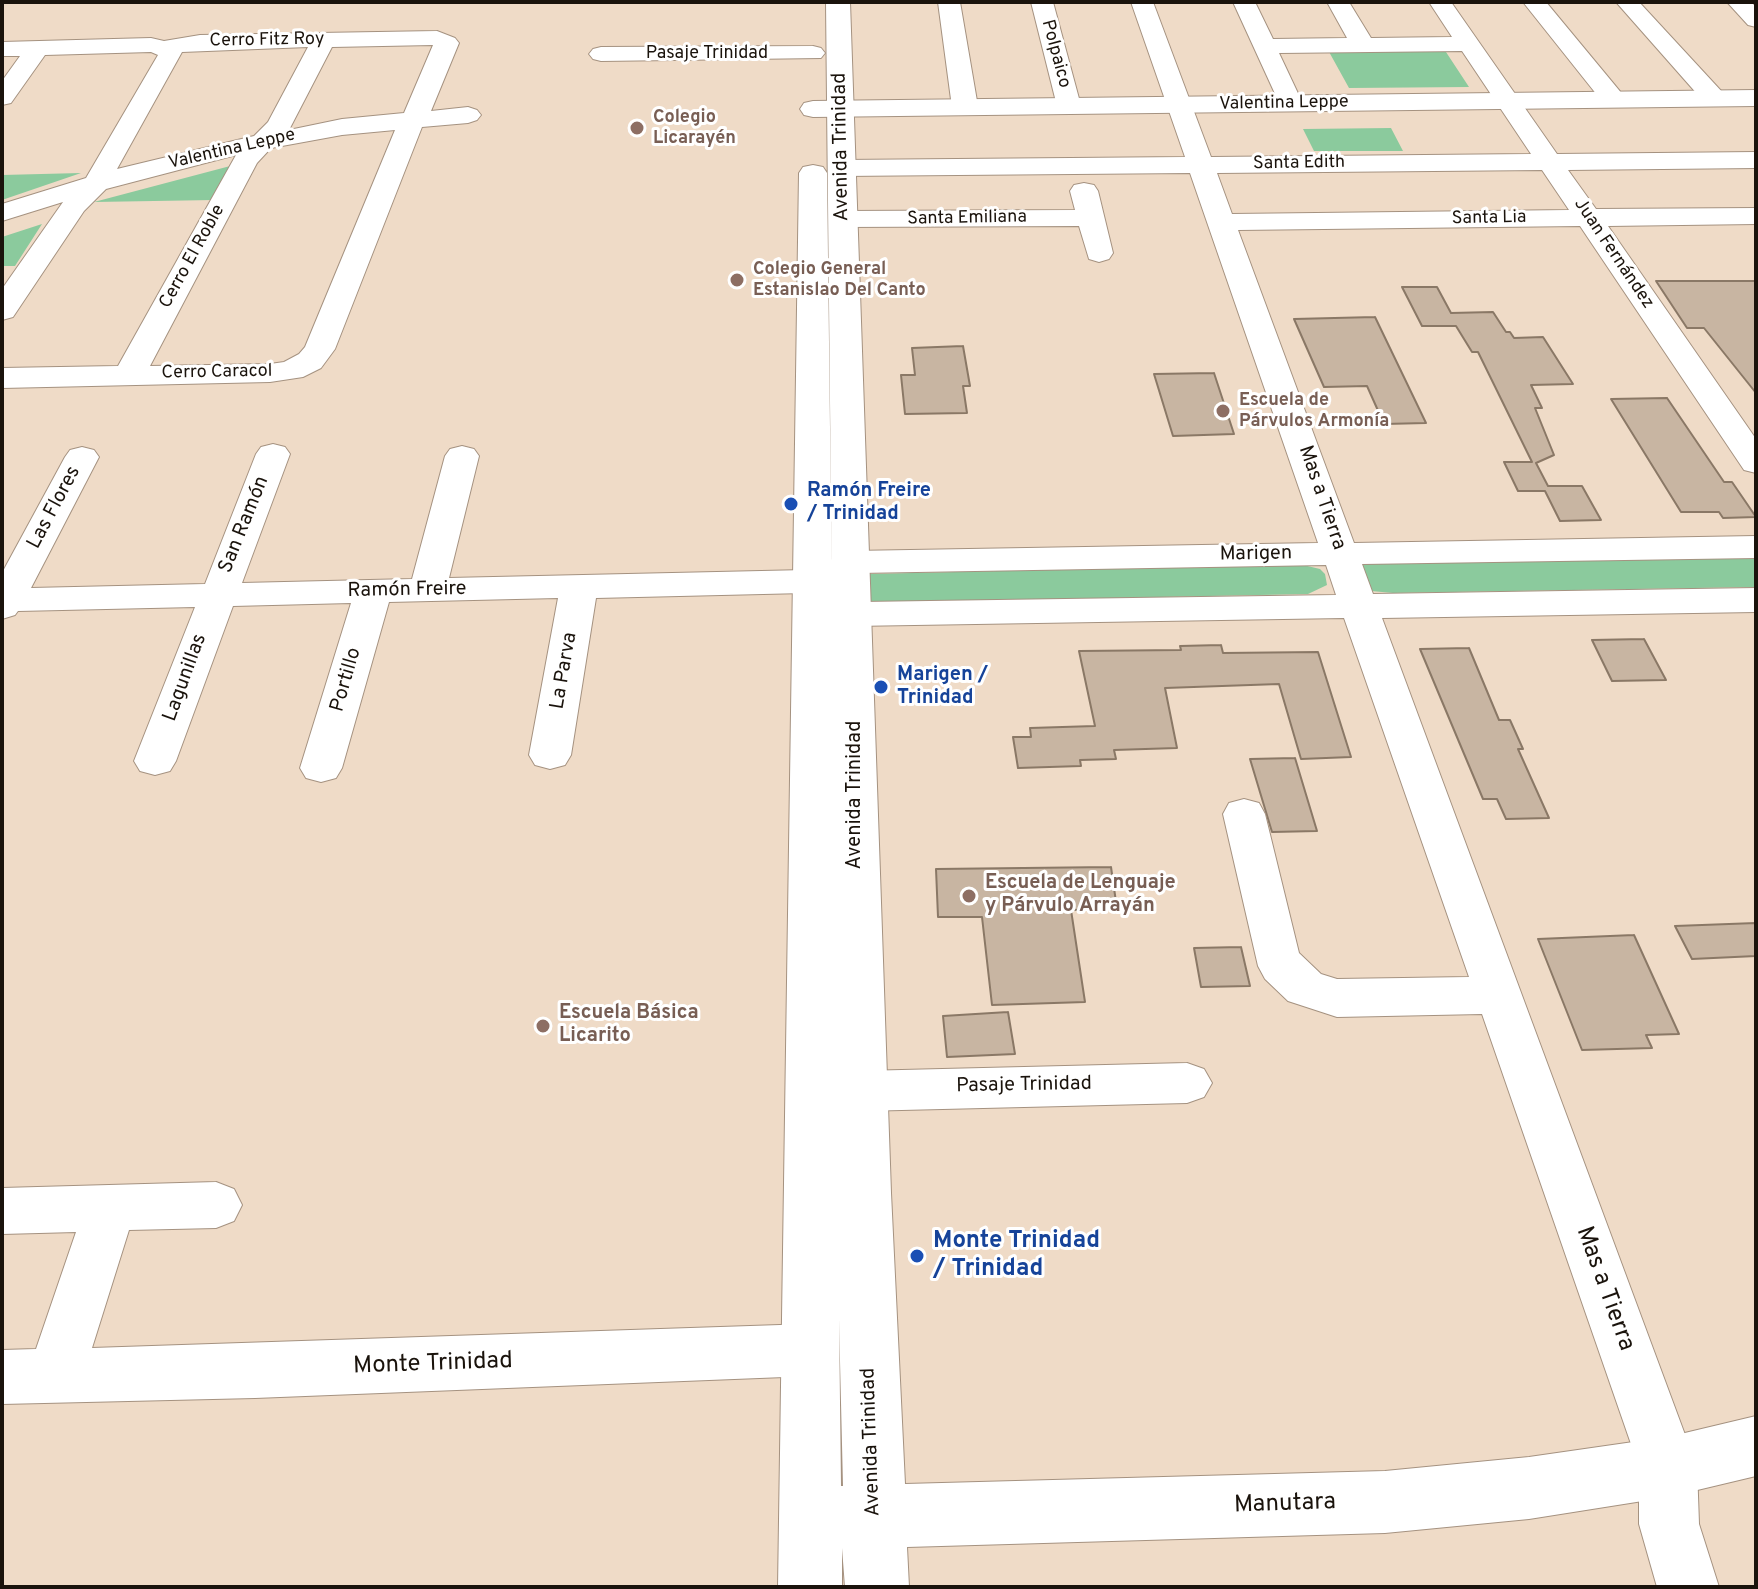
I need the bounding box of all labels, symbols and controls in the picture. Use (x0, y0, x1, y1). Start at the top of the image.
street label: Polpaico (1036, 17, 1074, 91)
street label: Cerro Fitz Roy (209, 29, 325, 53)
street label: Pasaje Trinidad (646, 43, 768, 65)
street label: Avenida Trinidad (829, 72, 855, 222)
street label: Valentina Leppe (1219, 92, 1349, 116)
place label: Colegio Licarayén (653, 107, 736, 150)
marker: Colegio Licarayén (628, 119, 646, 137)
street label: Valentina Leppe (166, 125, 298, 175)
street label: Santa Edith (1253, 152, 1345, 176)
street label: Juan Fernández (1568, 195, 1658, 313)
street label: Cerro El Roble (156, 201, 230, 313)
street label: Santa Emiliana (907, 207, 1027, 231)
street label: Santa Lia (1451, 208, 1527, 230)
place label: Colegio General Estanislao Del Canto (753, 259, 926, 302)
marker: Colegio General Estanislao Del Canto (728, 271, 746, 289)
street label: Cerro Caracol (161, 361, 273, 385)
place label: Escuela de Párvulos Armonía (1239, 390, 1389, 432)
marker: Escuela de Párvulos Armonía (1214, 402, 1232, 420)
street label: Mas a Tierra (1292, 443, 1350, 553)
street label: Las Flores (23, 462, 87, 554)
street label: San Ramón (215, 473, 275, 577)
place label: Ramón Freire / Trinidad (807, 480, 931, 527)
marker: Ramón Freire / Trinidad (782, 495, 800, 513)
street label: Marigen (1220, 542, 1292, 568)
street label: Ramón Freire (347, 578, 467, 604)
street label: Lagunillas (159, 631, 213, 725)
street label: La Parva (546, 631, 584, 711)
street label: Portillo (326, 645, 368, 715)
place label: Marigen / Trinidad (897, 664, 988, 711)
marker: Marigen / Trinidad (872, 678, 890, 696)
street label: Avenida Trinidad (844, 721, 868, 869)
place label: Escuela de Lenguaje y Párvulo Arrayán (985, 872, 1176, 919)
marker: Escuela de Lenguaje y Párvulo Arrayán (960, 887, 978, 905)
place label: Escuela Básica Licarito (559, 1002, 699, 1049)
marker: Escuela Básica Licarito (534, 1017, 552, 1035)
street label: Pasaje Trinidad (956, 1073, 1092, 1099)
street label: Mas a Tierra (1568, 1223, 1640, 1355)
place label: Monte Trinidad / Trinidad (933, 1228, 1100, 1284)
marker: Monte Trinidad / Trinidad (908, 1247, 926, 1265)
street label: Monte Trinidad (353, 1348, 513, 1382)
street label: Avenida Trinidad (857, 1367, 887, 1517)
street label: Manutara (1234, 1489, 1336, 1521)

